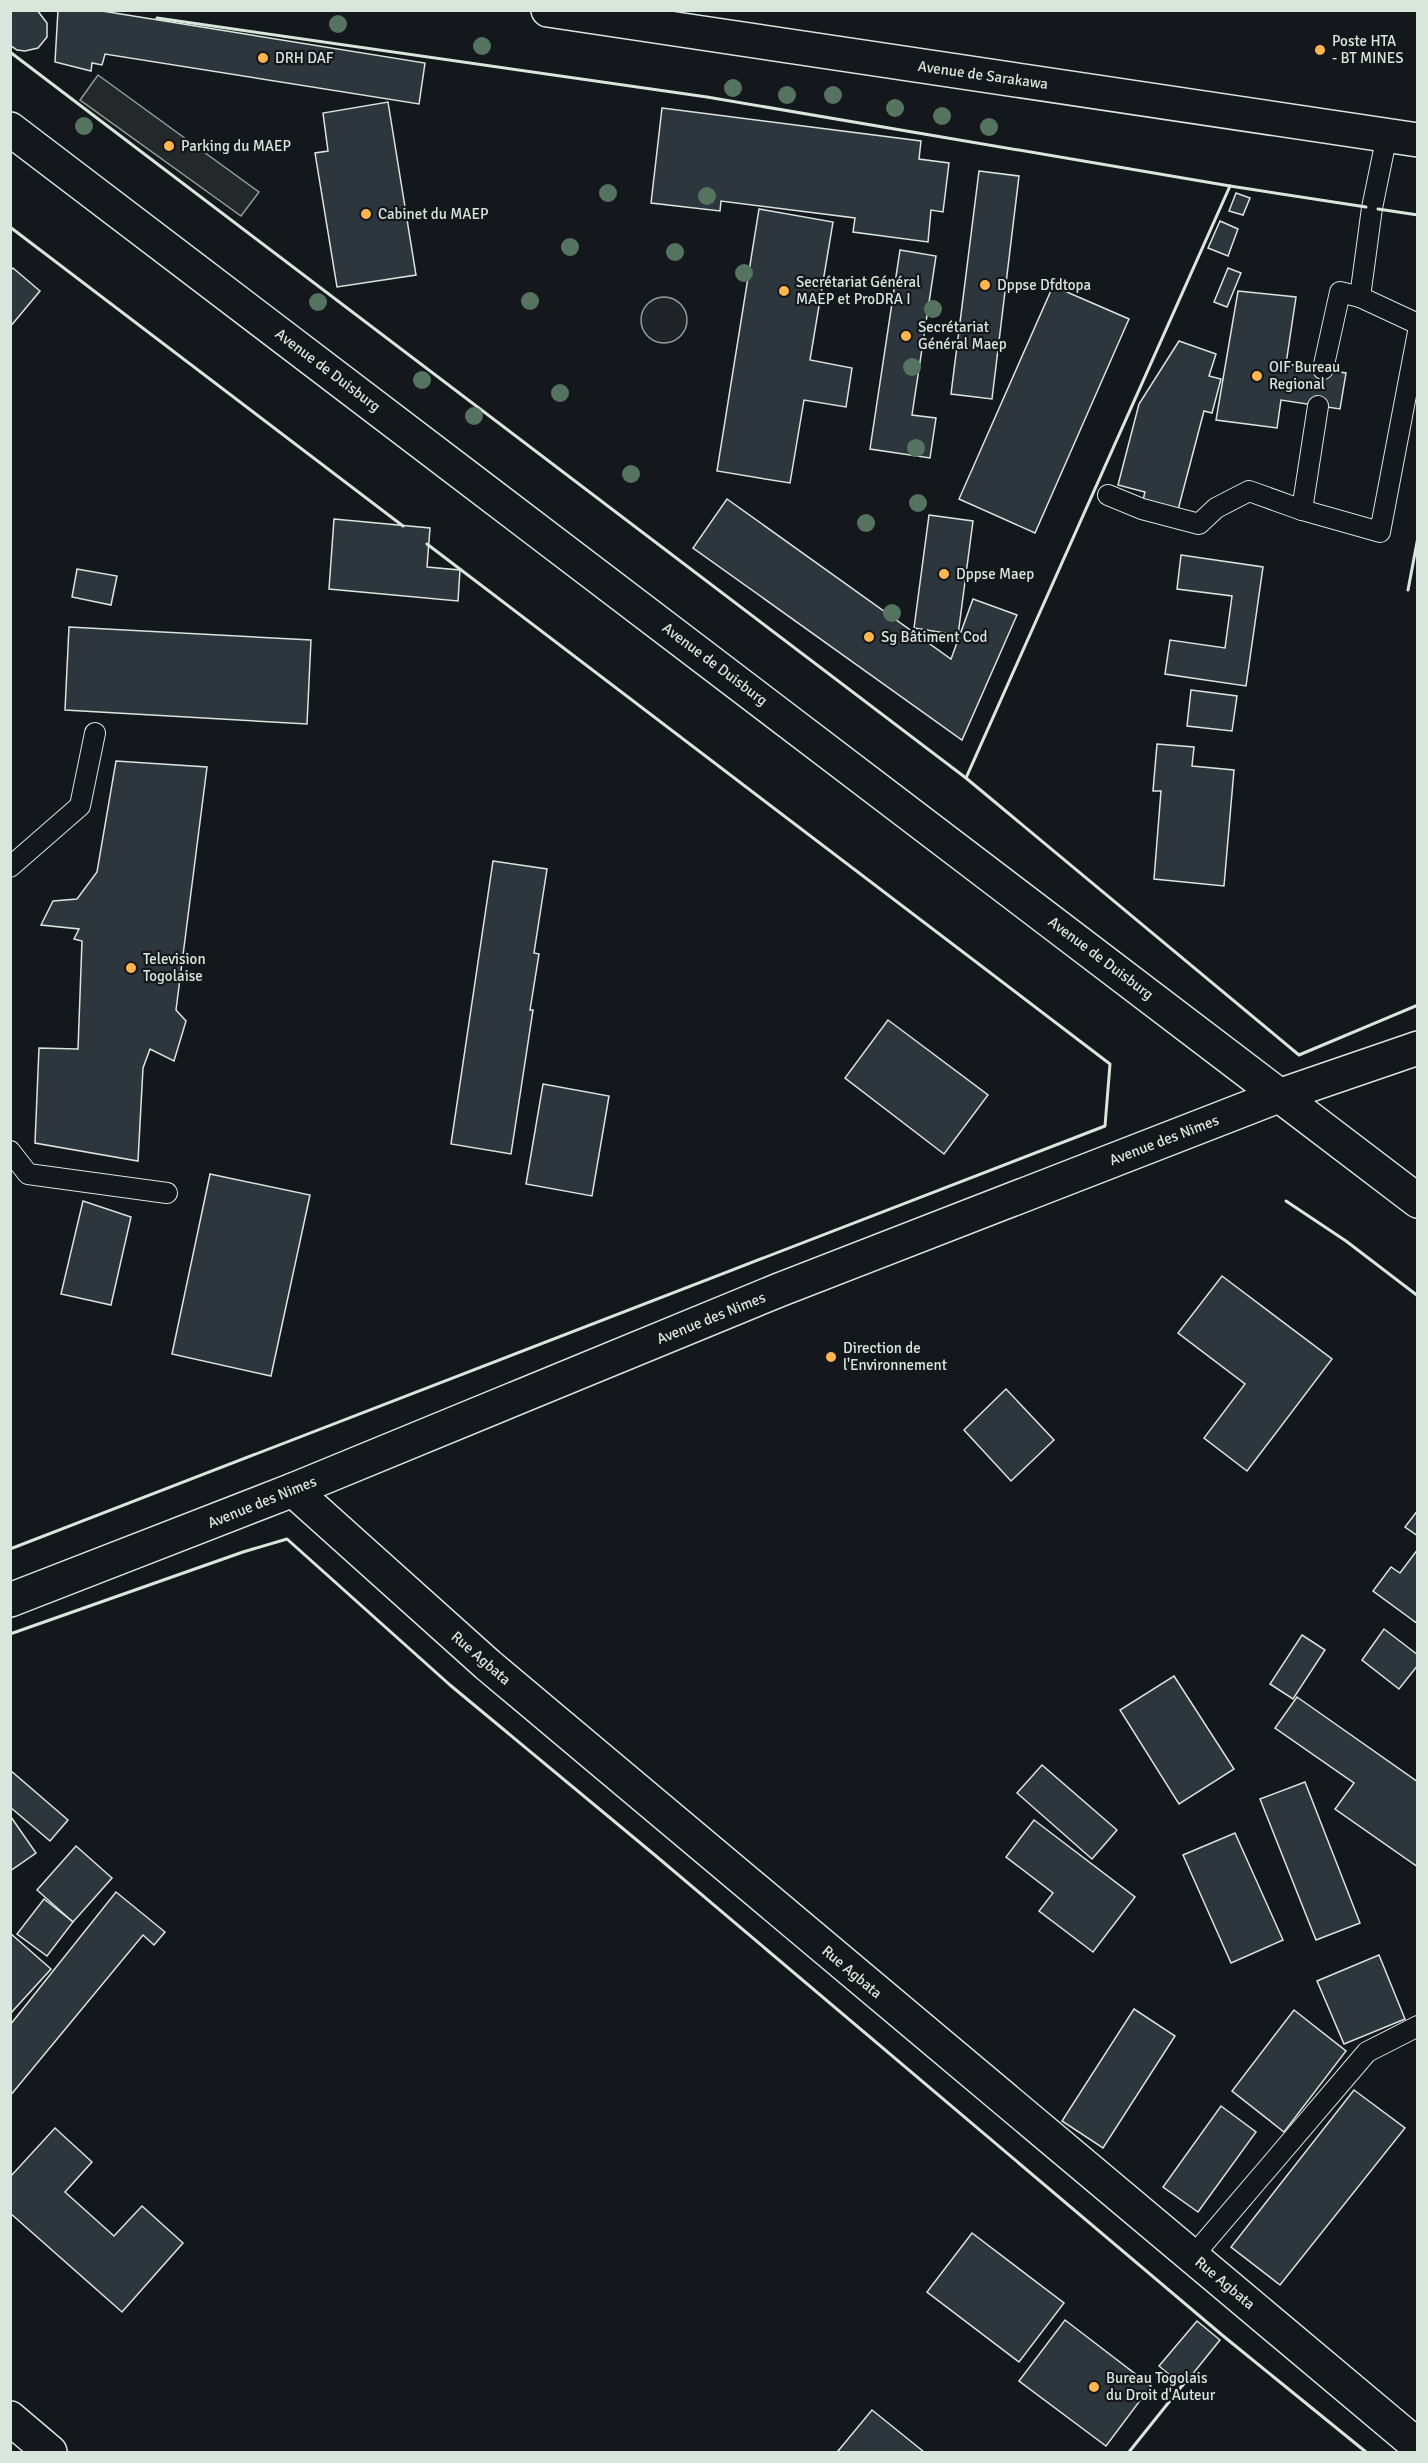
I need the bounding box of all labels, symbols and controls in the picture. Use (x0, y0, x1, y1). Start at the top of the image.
place label: Poste HTA - BT MINES (1332, 32, 1404, 67)
marker: Poste HTA - BT MINES (1313, 43, 1327, 57)
place label: DRH DAF (275, 49, 334, 67)
marker: DRH DAF (256, 51, 270, 65)
street label: Avenue de Sarakawa (917, 57, 1049, 93)
place label: Parking du MAEP (181, 137, 291, 155)
marker: Parking du MAEP (162, 139, 176, 153)
place label: Cabinet du MAEP (378, 205, 489, 223)
marker: Cabinet du MAEP (359, 207, 373, 221)
place label: Secrétariat Général MAEP et ProDRA I (796, 273, 921, 308)
place label: Dppse Dfdtopa (997, 276, 1091, 294)
marker: Dppse Dfdtopa (978, 278, 992, 292)
marker: Secrétariat Général MAEP et ProDRA I (777, 284, 791, 298)
place label: Secrétariat Général Maep (918, 318, 1007, 353)
street label: Avenue de Duisburg (272, 325, 384, 415)
marker: Secrétariat Général Maep (899, 329, 913, 343)
place label: OIF Bureau Regional (1269, 358, 1340, 393)
marker: OIF Bureau Regional (1250, 369, 1264, 383)
place label: Dppse Maep (956, 565, 1034, 583)
marker: Dppse Maep (937, 567, 951, 581)
street label: Avenue de Duisburg (659, 619, 771, 709)
place label: Sg Bâtiment Cod (881, 628, 987, 646)
marker: Sg Bâtiment Cod (862, 630, 876, 644)
street label: Avenue de Duisburg (1045, 913, 1157, 1003)
place label: Television Togolaise (143, 950, 206, 985)
marker: Television Togolaise (124, 961, 138, 975)
street label: Avenue des Nimes (1107, 1111, 1222, 1169)
street label: Avenue des Nimes (654, 1288, 768, 1348)
place label: Direction de l'Environnement (843, 1339, 947, 1374)
marker: Direction de l'Environnement (824, 1350, 838, 1364)
street label: Avenue des Nimes (205, 1472, 319, 1532)
street label: Rue Agbata (448, 1627, 514, 1689)
street label: Rue Agbata (818, 1942, 886, 2002)
street label: Rue Agbata (1191, 2253, 1259, 2313)
place label: Bureau Togolais du Droit d'Auteur (1106, 2369, 1216, 2404)
marker: Bureau Togolais du Droit d'Auteur (1087, 2380, 1101, 2394)

